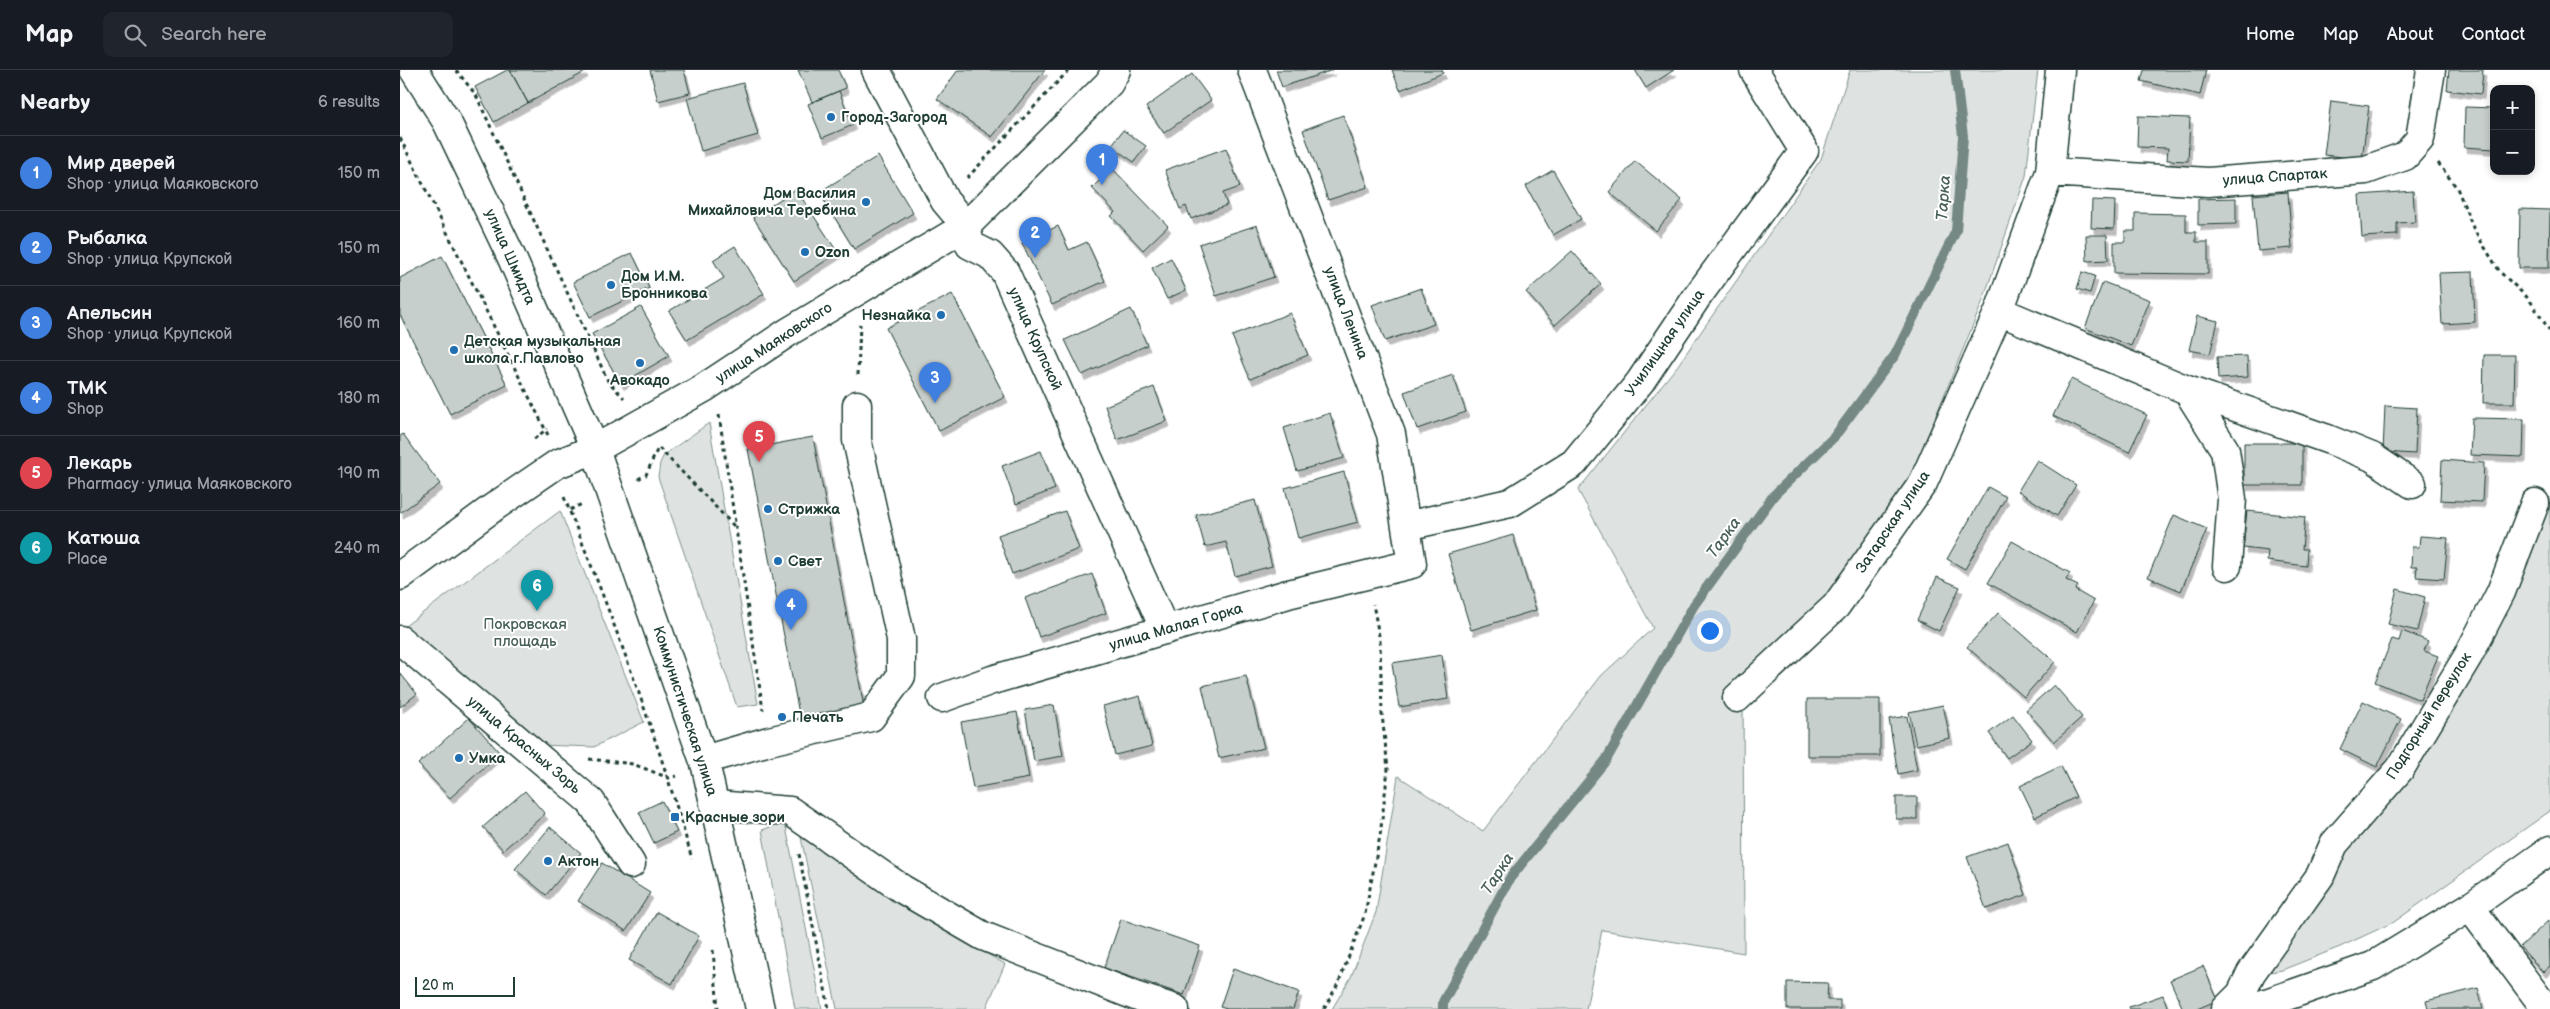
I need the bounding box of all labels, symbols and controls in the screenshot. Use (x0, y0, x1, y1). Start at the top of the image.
search box (103, 12, 453, 57)
text: Map (25, 20, 73, 49)
icon: search (121, 21, 149, 49)
text: Search here (161, 23, 267, 46)
text: Home (2246, 24, 2295, 45)
text: Map (2323, 24, 2359, 45)
text: About (2387, 24, 2434, 45)
text: Contact (2462, 24, 2525, 45)
map controls (2490, 85, 2535, 175)
button: + (2490, 85, 2535, 130)
text: Nearby (20, 90, 90, 115)
text: 6 results (318, 93, 380, 112)
place label: Город-Загород (841, 108, 947, 127)
marker: Город-Загород (825, 111, 837, 123)
button: − (2490, 130, 2535, 175)
pin: 1 (1086, 144, 1118, 185)
text: Мир дверей (67, 152, 175, 175)
text: 1 (33, 164, 39, 183)
text: 150 m (338, 164, 380, 183)
street label: улица Спартак (2222, 164, 2328, 190)
water label: Тарка (1933, 174, 1955, 222)
text: Shop · улица Маяковского (67, 175, 258, 194)
place label: Дом Василия Михайловича Теребина (688, 184, 856, 220)
marker: Дом Василия Михайловича Теребина (860, 196, 872, 208)
street label: улица Шмидта (480, 206, 540, 308)
pin: 2 (1019, 217, 1051, 258)
text: Рыбалка (67, 227, 147, 250)
text: 2 (31, 239, 41, 258)
text: 150 m (338, 239, 380, 258)
place label: Ozon (815, 243, 850, 262)
marker: Ozon (799, 246, 811, 258)
text: Shop · улица Крупской (67, 250, 233, 269)
street label: улица Ленина (1320, 264, 1372, 362)
place label: Дом И.М. Бронникова (621, 267, 708, 303)
marker: Дом И.М. Бронникова (605, 279, 617, 291)
street label: улица Крупской (1004, 285, 1066, 393)
street label: Училищная улица (1621, 286, 1709, 400)
street label: улица Маяковского (712, 298, 836, 388)
text: Апельсин (67, 302, 152, 325)
place label: Незнайка (861, 306, 931, 325)
marker: Незнайка (935, 309, 947, 321)
text: 3 (31, 314, 41, 333)
text: 160 m (337, 314, 380, 333)
text: Shop · улица Крупской (67, 325, 233, 344)
place label: Детская музыкальная школа г.Павлово (464, 332, 621, 368)
marker: Детская музыкальная школа г.Павлово (448, 344, 460, 356)
marker: Авокадо (634, 357, 646, 369)
pin: 3 (919, 362, 951, 403)
place label: Авокадо (609, 371, 670, 390)
text: ТМК (67, 377, 107, 400)
text: 4 (31, 389, 41, 408)
text: 180 m (338, 389, 380, 408)
text: Shop (67, 400, 104, 419)
pin: 5 (743, 421, 775, 462)
text: Лекарь (67, 452, 132, 475)
text: 5 (31, 464, 41, 483)
text: 190 m (338, 464, 380, 483)
street label: Затарская улица (1852, 467, 1934, 577)
text: Pharmacy · улица Маяковского (67, 475, 292, 494)
place label: Стрижка (778, 500, 840, 519)
marker: Стрижка (762, 503, 774, 515)
water label: Тарка (1703, 514, 1745, 562)
text: Катюша (67, 527, 140, 550)
text: 6 (31, 539, 41, 558)
text: 240 m (334, 539, 380, 558)
text: Place (67, 550, 108, 569)
place label: Свет (788, 552, 823, 571)
marker: Свет (772, 555, 784, 567)
pin: 6 (521, 570, 553, 611)
pin: 4 (775, 589, 807, 630)
street label: улица Малая Горка (1107, 599, 1245, 655)
park label: Покровская площадь (483, 615, 567, 651)
your location (1697, 618, 1723, 644)
street label: Коммунистическая улица (649, 624, 722, 799)
street label: Подгорный переулок (2382, 649, 2476, 783)
street label: улица Красных Зорь (463, 692, 585, 798)
place label: Печать (792, 708, 844, 727)
marker: Печать (776, 711, 788, 723)
place label: Умка (469, 749, 505, 768)
marker: Умка (453, 752, 465, 764)
place label: Красные зори (685, 808, 785, 827)
marker: Красные зори (669, 811, 681, 823)
water label: Тарка (1478, 850, 1518, 898)
place label: Актон (557, 852, 599, 871)
marker: Актон (542, 855, 554, 867)
scale bar (415, 974, 515, 997)
text: 20 m (422, 977, 454, 994)

